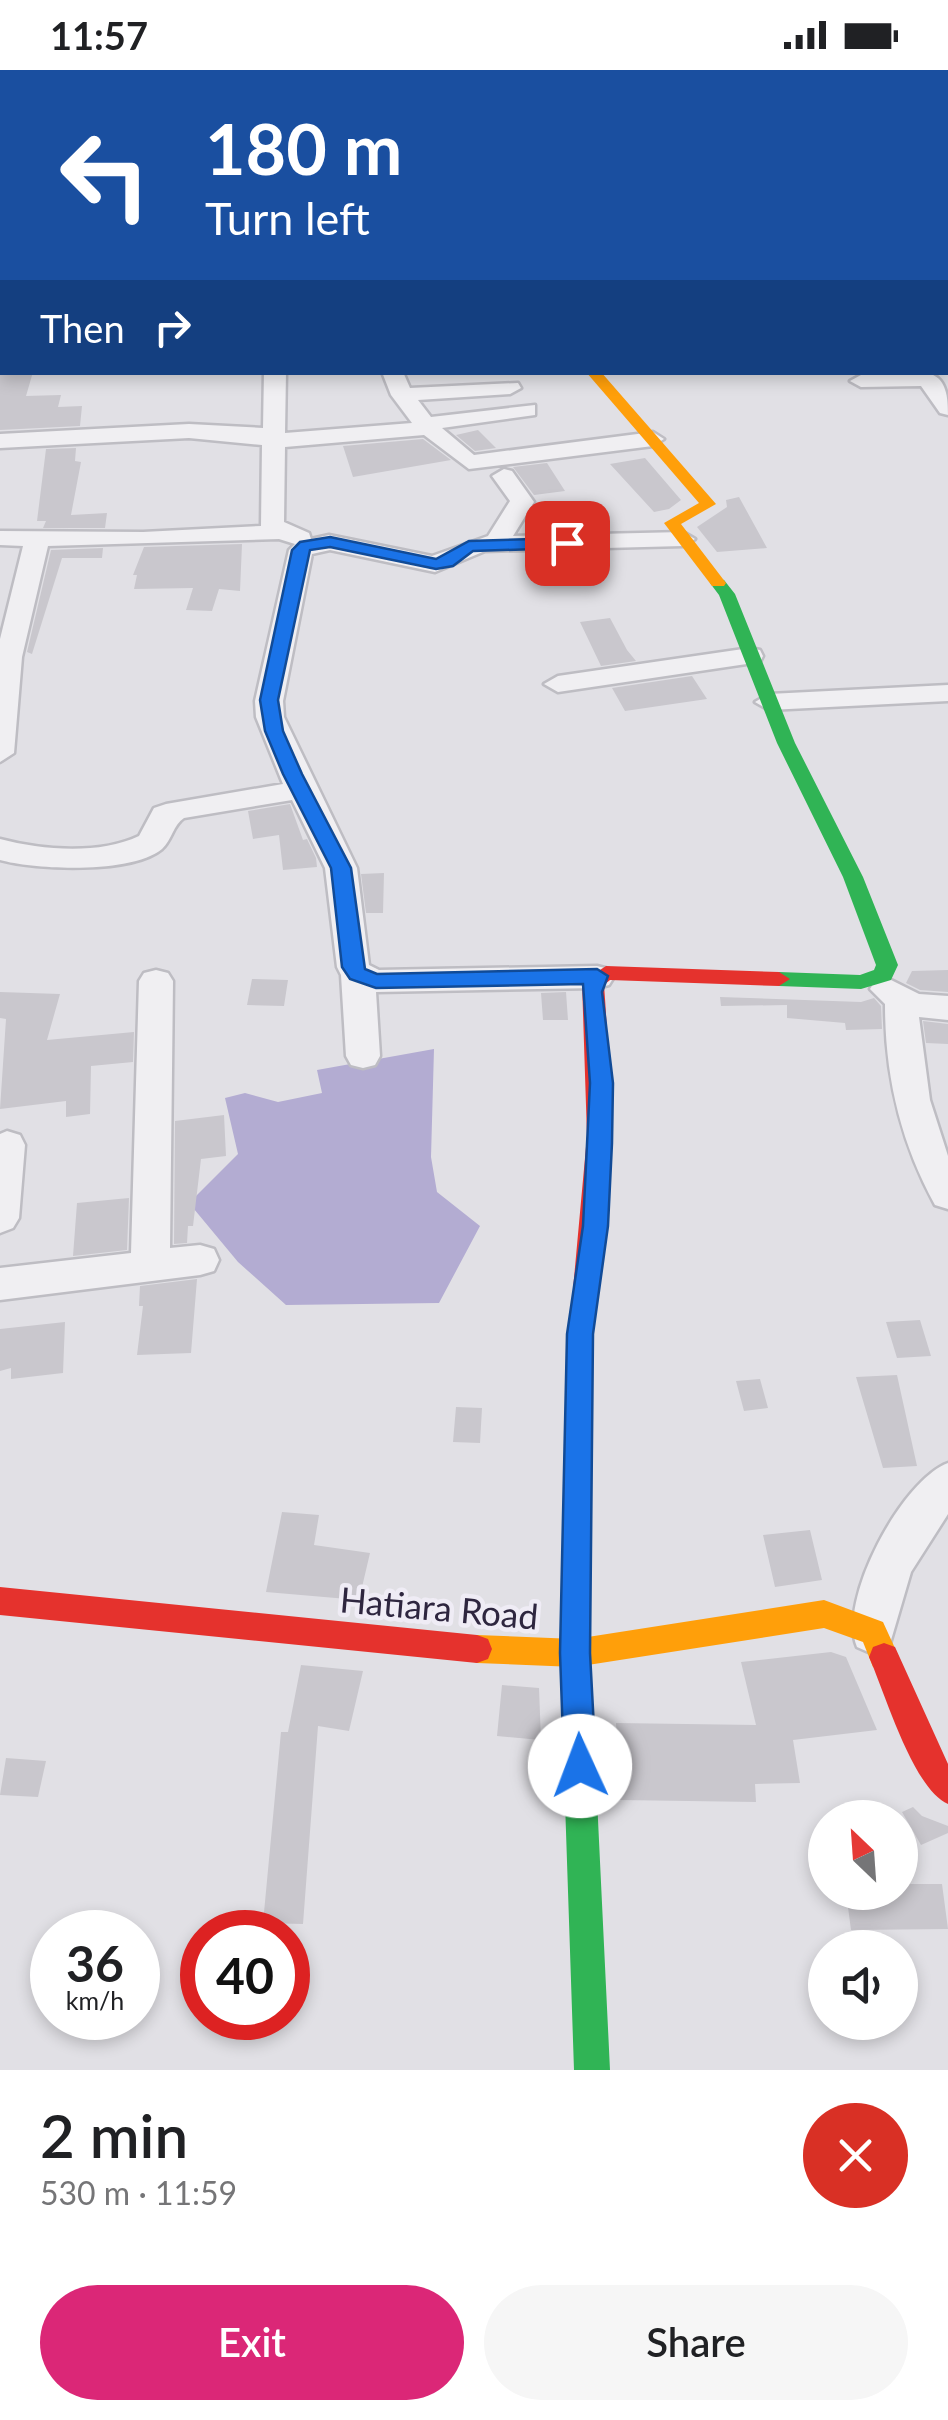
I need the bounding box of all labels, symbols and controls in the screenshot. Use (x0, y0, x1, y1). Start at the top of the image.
text: 11:57 (50, 12, 148, 58)
text: 180 m (205, 106, 402, 190)
icon: left (40, 110, 170, 240)
text: Turn left (205, 191, 370, 245)
icon: right (145, 300, 200, 355)
text: Then (40, 305, 125, 351)
pin (525, 501, 610, 586)
icon: arrive (540, 516, 595, 571)
street label: Hatiara Road (338, 1577, 540, 1637)
position arrow (528, 1714, 632, 1818)
north arrow (808, 1800, 918, 1910)
map controls (808, 1800, 918, 2040)
speed limit sign: 40 (180, 1910, 310, 2040)
button: sound (808, 1930, 918, 2040)
text: 36 (66, 1933, 124, 1993)
text: km/h (66, 1985, 124, 2015)
text: 2 min (40, 2099, 188, 2171)
button: close (803, 2103, 908, 2208)
text: 530 m · 11:59 (40, 2173, 237, 2212)
button: Exit (40, 2285, 464, 2400)
button: Share (484, 2285, 908, 2400)

